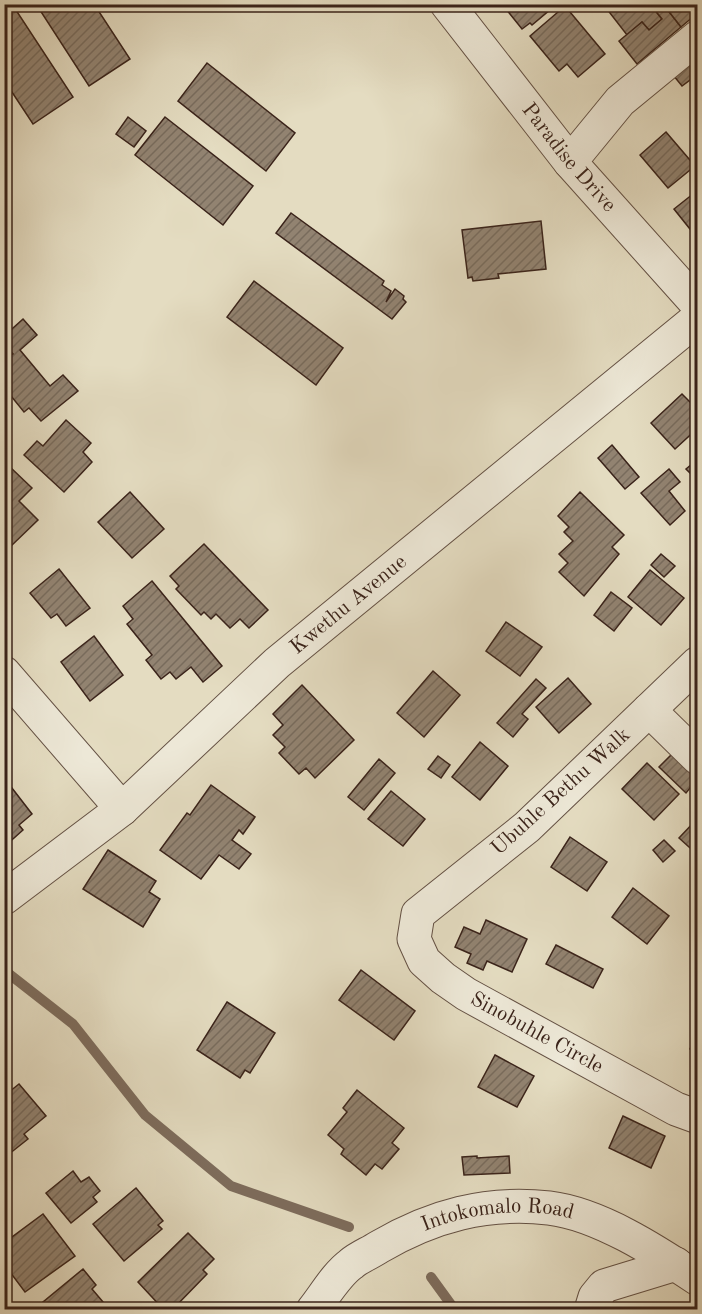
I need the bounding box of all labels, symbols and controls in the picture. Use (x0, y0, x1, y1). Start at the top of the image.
street label: Paradise Drive (518, 99, 620, 216)
street label: Kwethu Avenue (286, 551, 411, 658)
street label: Ubuhle Bethu Walk (488, 724, 634, 860)
street label: Sinobuhle Circle (467, 988, 607, 1077)
street label: Intokomalo Road (418, 1196, 576, 1235)

